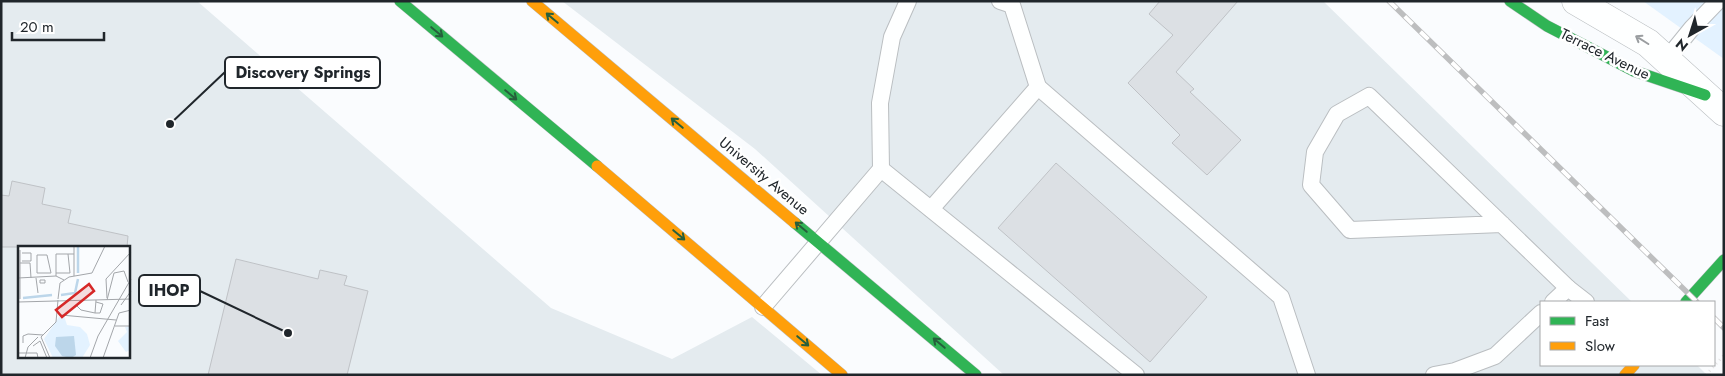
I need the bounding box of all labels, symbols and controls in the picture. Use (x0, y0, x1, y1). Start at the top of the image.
scale bar (12, 10, 105, 42)
north arrow (1665, 10, 1715, 60)
one-way arrow (546, 13, 559, 24)
text: 20 m (20, 16, 54, 38)
street label: Terrace Avenue (1557, 23, 1654, 85)
one-way arrow (430, 27, 443, 38)
text: N (1671, 34, 1692, 56)
one-way arrow (1636, 35, 1650, 45)
callout: Discovery Springs (225, 57, 380, 88)
text: Discovery Springs (235, 61, 371, 84)
one-way arrow (504, 89, 517, 100)
one-way arrow (670, 117, 683, 129)
street label: University Avenue (714, 132, 814, 221)
one-way arrow (795, 222, 808, 233)
one-way arrow (673, 230, 686, 241)
inset map (18, 246, 130, 358)
callout: IHOP (139, 275, 200, 306)
text: IHOP (149, 279, 189, 302)
legend (1540, 301, 1715, 366)
text: Fast (1585, 310, 1609, 332)
one-way arrow (796, 335, 809, 346)
text: Slow (1585, 335, 1616, 357)
one-way arrow (932, 338, 945, 349)

